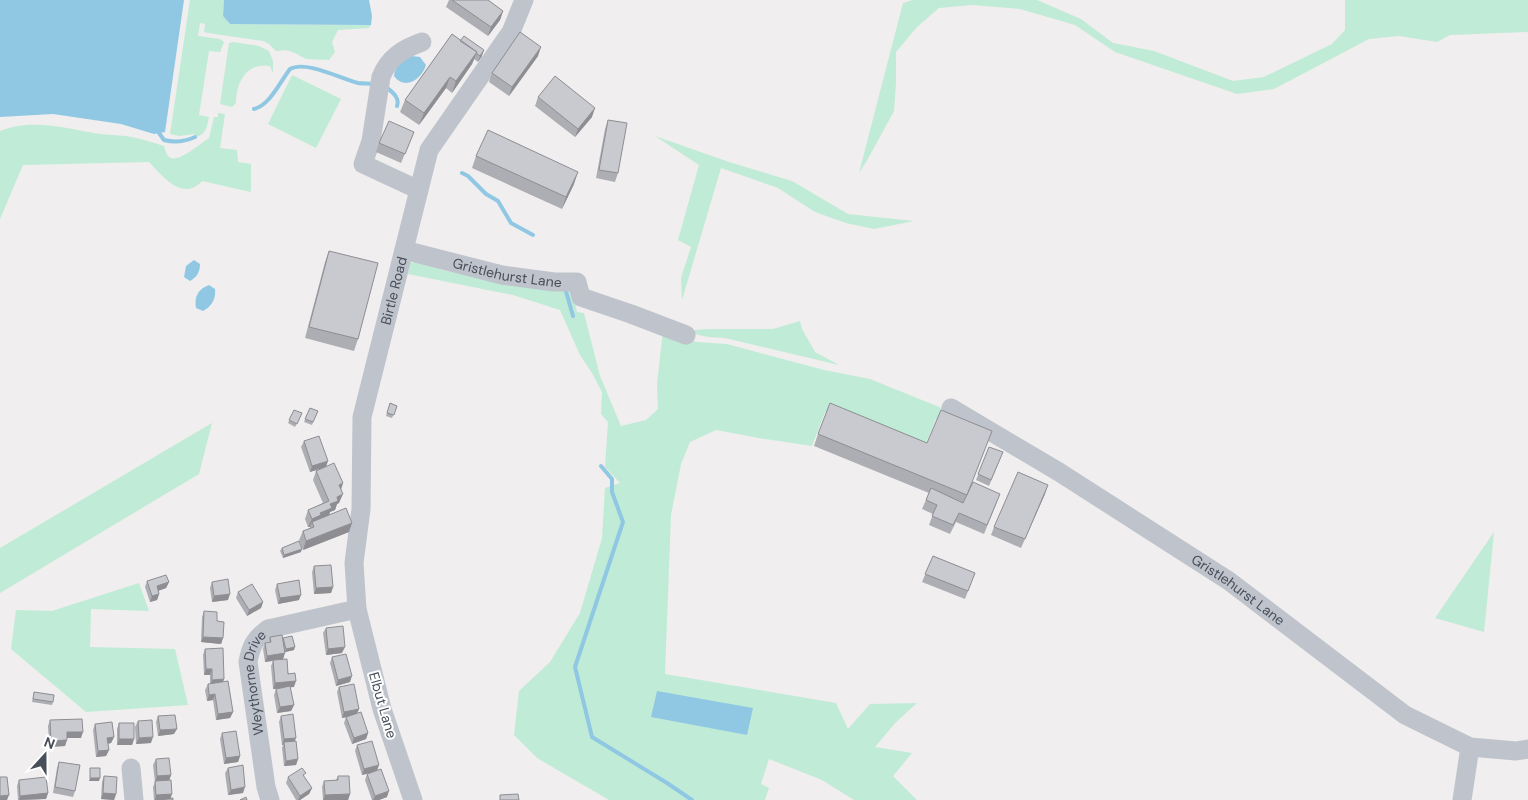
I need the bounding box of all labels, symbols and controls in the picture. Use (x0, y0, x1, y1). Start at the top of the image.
street label: Gristlehurst Lane (451, 254, 562, 291)
street label: Birtle Road (376, 255, 411, 327)
street label: Gristlehurst Lane (1188, 550, 1289, 629)
street label: Weythorne Drive (239, 626, 270, 737)
street label: Elbut Lane (365, 670, 401, 740)
north arrow (20, 730, 70, 780)
text: N (42, 733, 58, 753)

